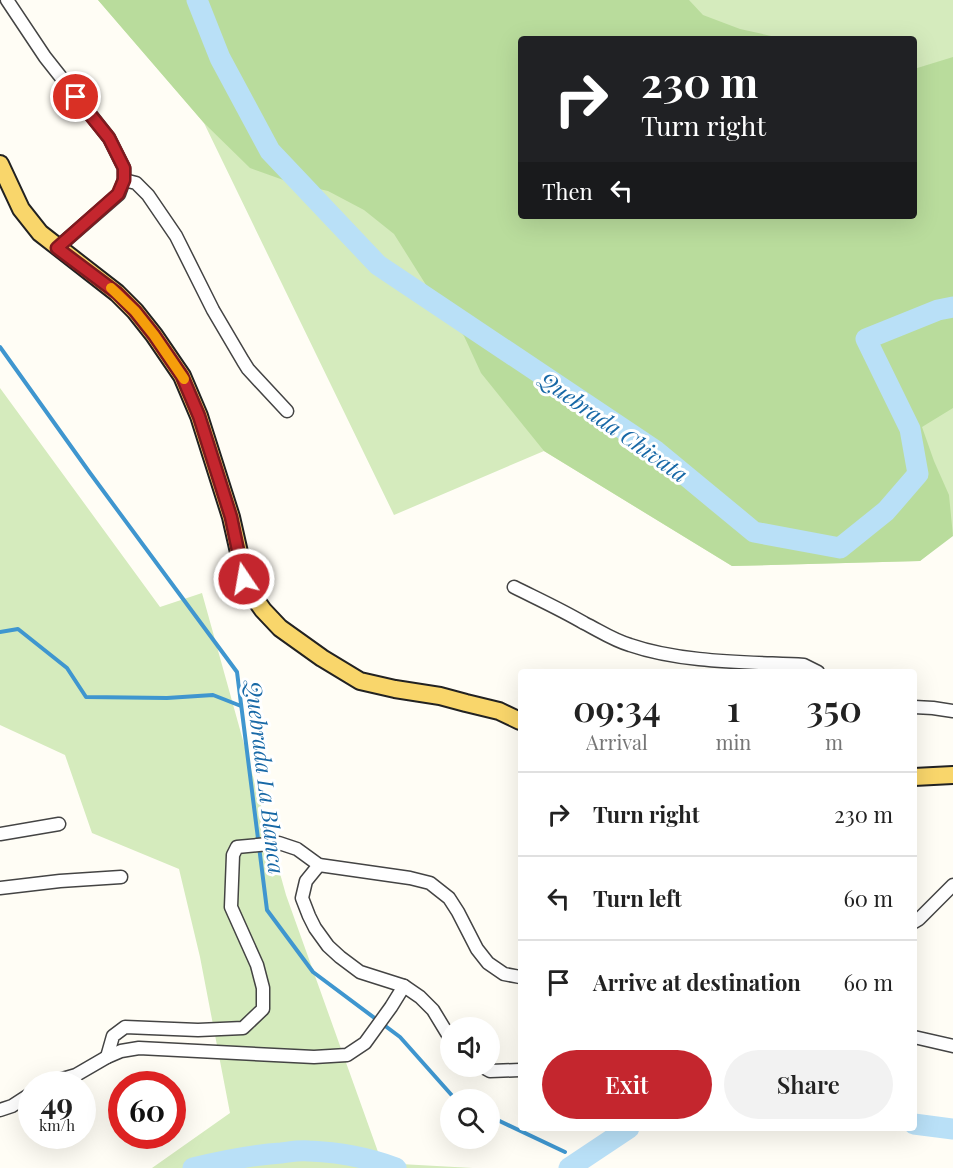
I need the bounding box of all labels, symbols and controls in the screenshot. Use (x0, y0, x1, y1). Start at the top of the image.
text: 230 m (641, 53, 758, 109)
icon: right (542, 60, 620, 138)
pin (50, 71, 101, 122)
icon: arrive (59, 80, 92, 113)
text: Turn right (641, 107, 766, 143)
icon: left (605, 174, 638, 207)
text: Then (542, 176, 593, 206)
water label: Quebrada Chivata (533, 363, 694, 488)
position arrow (212, 547, 276, 611)
water label: Quebrada La Blanca (239, 677, 293, 876)
text: 09:34 (573, 683, 661, 731)
text: 1 (727, 683, 740, 731)
text: 350 (806, 683, 862, 731)
text: Arrival (586, 728, 648, 755)
text: min (716, 728, 751, 755)
text: m (825, 728, 843, 755)
icon: right (542, 798, 575, 831)
text: Turn right (593, 799, 699, 829)
text: 230 m (834, 799, 893, 829)
icon: left (542, 882, 575, 915)
text: Turn left (593, 883, 682, 913)
text: 60 m (843, 883, 893, 913)
icon: arrive (542, 966, 575, 999)
text: Arrive at destination (593, 967, 801, 997)
text: 60 m (843, 967, 893, 997)
map controls (440, 1017, 500, 1149)
button: sound (440, 1017, 500, 1077)
button: Exit (542, 1050, 712, 1119)
button: Share (724, 1050, 893, 1119)
speed limit sign: 60 (108, 1071, 186, 1149)
text: 49 (41, 1083, 73, 1123)
button: search (440, 1089, 500, 1149)
text: km/h (39, 1115, 75, 1135)

